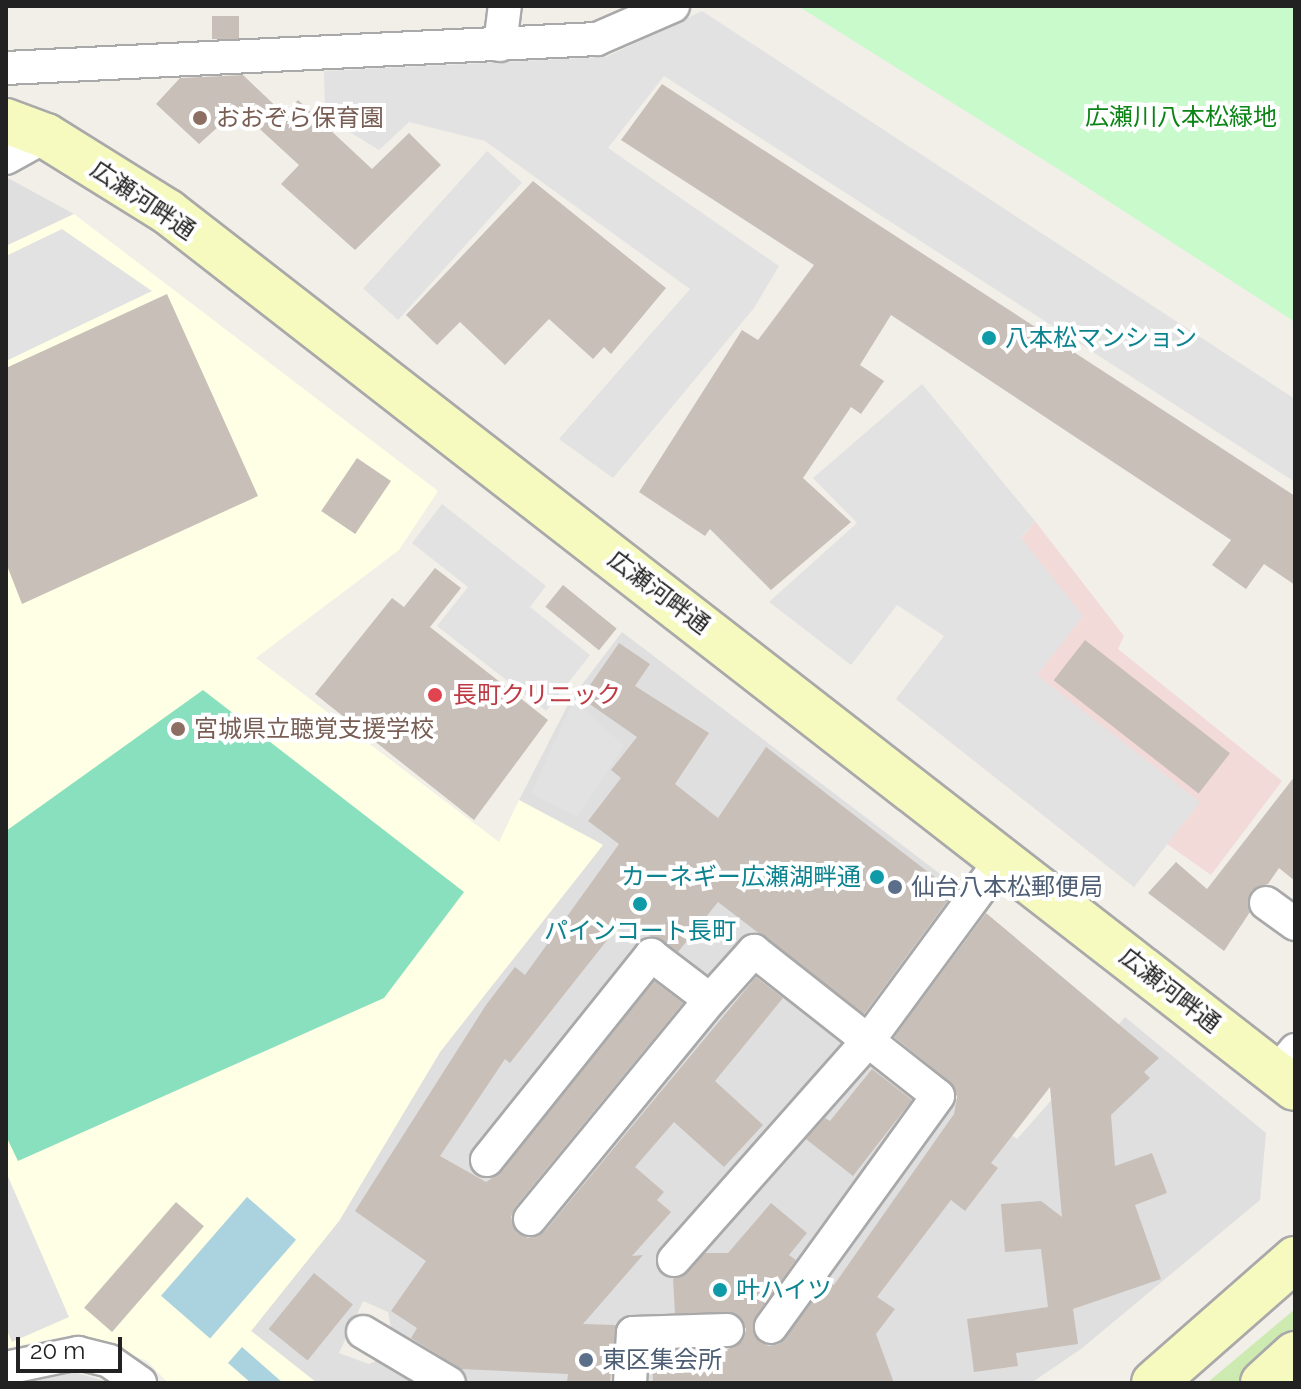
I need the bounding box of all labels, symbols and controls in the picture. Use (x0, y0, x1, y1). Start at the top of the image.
park label: 広瀬川八本松緑地 (1085, 103, 1277, 131)
place label: おおぞら保育園 (216, 104, 384, 132)
marker: おおぞら保育園 (191, 109, 209, 127)
street label: 広瀬河畔通 (85, 155, 201, 245)
place label: 八本松マンション (1005, 324, 1197, 352)
marker: 八本松マンション (980, 329, 998, 347)
street label: 広瀬河畔通 (602, 544, 716, 640)
place label: 長町クリニック (453, 681, 621, 709)
marker: 長町クリニック (424, 684, 446, 706)
place label: 宮城県立聴覚支援学校 (194, 715, 434, 743)
marker: 宮城県立聴覚支援学校 (169, 720, 187, 738)
place label: カーネギー広瀬湖畔通 (621, 863, 861, 891)
marker: カーネギー広瀬湖畔通 (868, 868, 886, 886)
place label: 仙台八本松郵便局 (911, 873, 1103, 901)
marker: 仙台八本松郵便局 (886, 878, 904, 896)
marker: パインコート長町 (631, 895, 649, 913)
place label: パインコート長町 (544, 917, 736, 945)
street label: 広瀬河畔通 (1114, 942, 1226, 1038)
place label: 叶ハイツ (736, 1276, 832, 1304)
marker: 叶ハイツ (711, 1281, 729, 1299)
scale bar (20, 1321, 126, 1371)
text: 20 m (30, 1336, 85, 1365)
place label: 東区集会所 (602, 1346, 722, 1374)
marker: 東区集会所 (577, 1351, 595, 1369)

